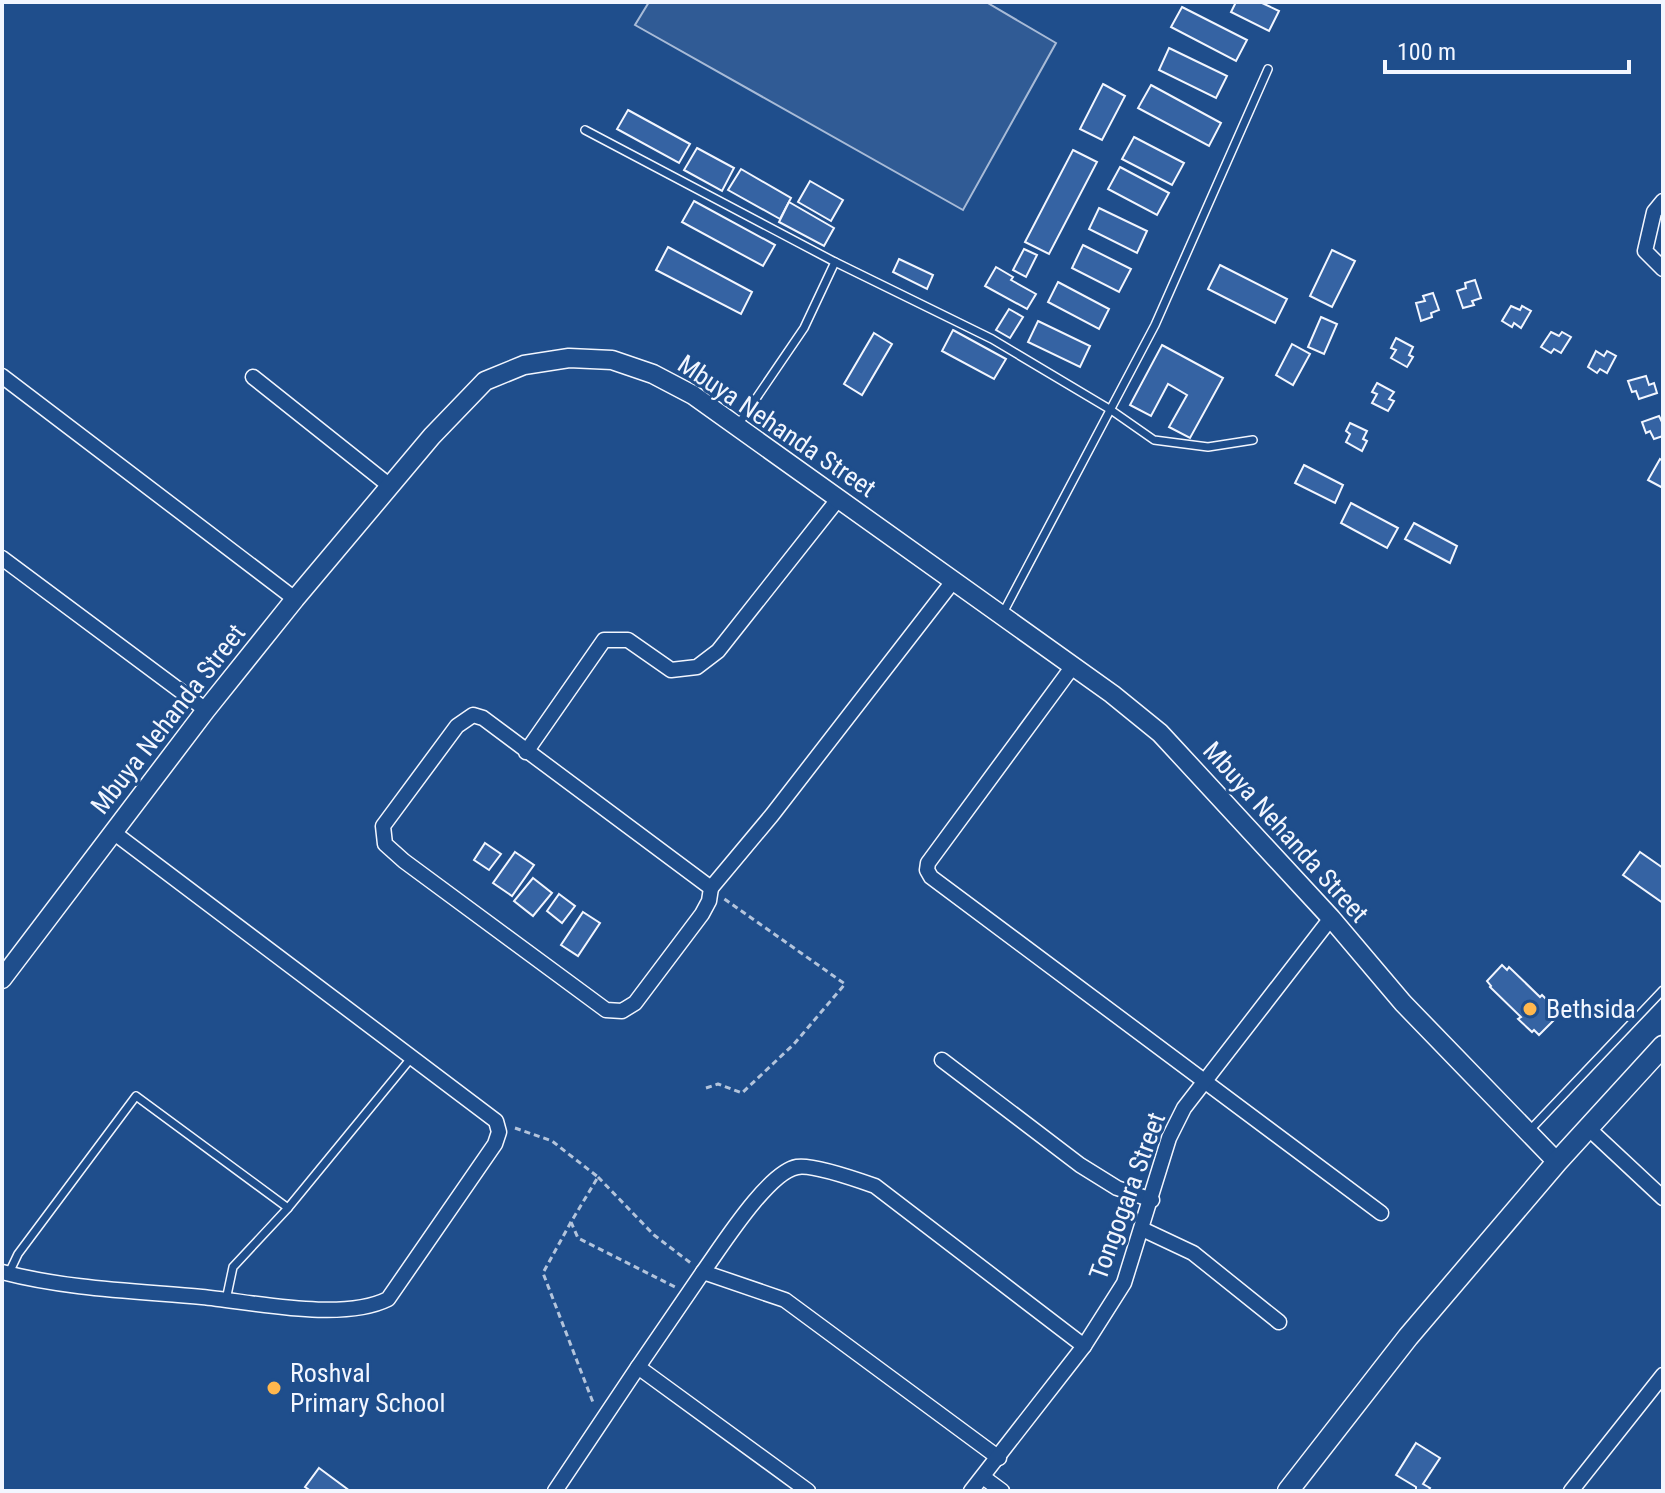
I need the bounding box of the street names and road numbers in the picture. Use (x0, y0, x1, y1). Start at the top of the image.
street label: Mbuya Nehanda Street (672, 349, 882, 503)
street label: Mbuya Nehanda Street (85, 618, 251, 820)
street label: Mbuya Nehanda Street (1197, 736, 1375, 928)
street label: Tongogara Street (1083, 1108, 1171, 1284)

